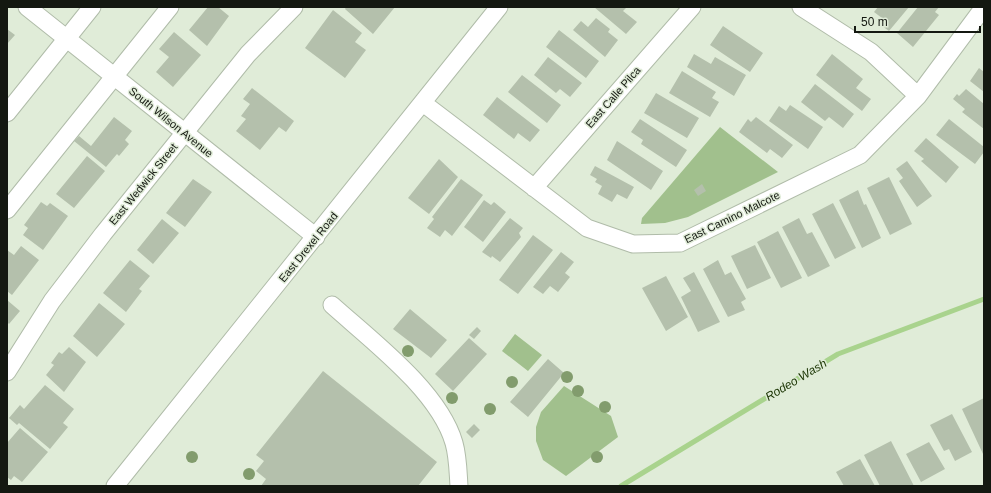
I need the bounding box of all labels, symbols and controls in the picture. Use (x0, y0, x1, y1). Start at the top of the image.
scale bar (855, 8, 980, 34)
text: 50 m (861, 15, 888, 29)
street label: East Calle Pilca (583, 63, 643, 130)
street label: South Wilson Avenue (127, 84, 215, 160)
street label: East Wedwick Street (106, 141, 180, 227)
street label: East Camino Malcote (682, 189, 782, 245)
street label: East Drexel Road (276, 210, 340, 284)
water label: Rodeo Wash (763, 356, 830, 404)

